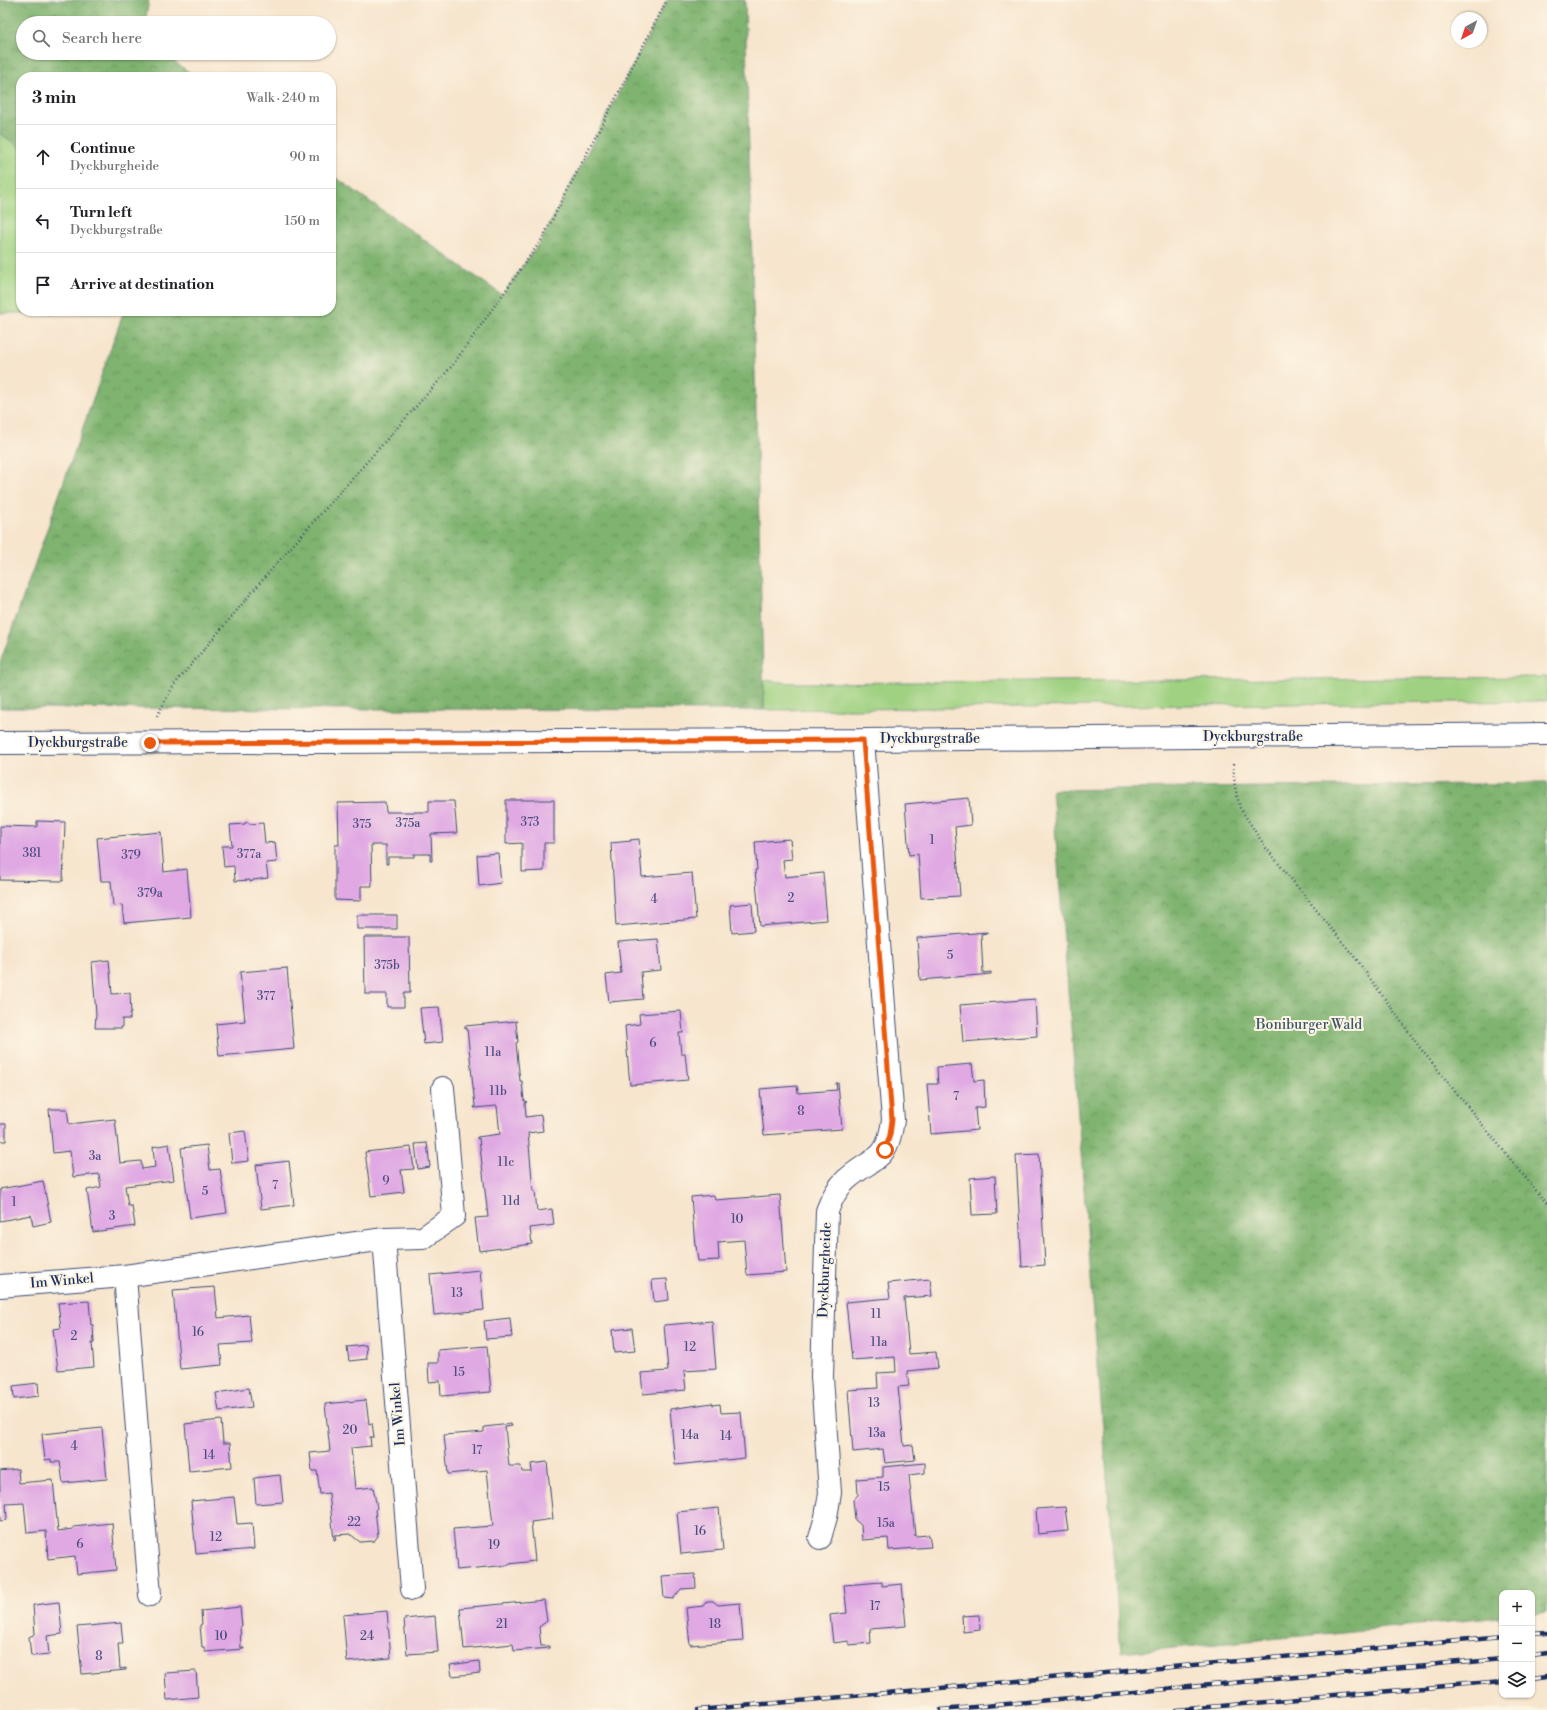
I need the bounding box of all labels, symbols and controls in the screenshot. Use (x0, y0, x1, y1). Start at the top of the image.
north arrow (1451, 12, 1487, 48)
search box (16, 16, 336, 60)
icon: search (30, 27, 52, 49)
text: Search here (62, 29, 142, 48)
text: 3 min (32, 87, 76, 109)
text: Walk · 240 m (246, 90, 320, 106)
text: Continue (70, 139, 135, 158)
icon: ahead (32, 146, 54, 168)
text: 90 m (289, 149, 320, 165)
text: Dyckburgheide (70, 158, 159, 174)
text: Turn left (70, 203, 132, 222)
icon: left (32, 210, 54, 232)
text: 150 m (285, 213, 320, 229)
text: Dyckburgstraße (70, 222, 163, 238)
icon: arrive (32, 274, 54, 296)
text: Arrive at destination (70, 275, 214, 294)
street label: Dyckburgstraße (1203, 728, 1303, 746)
street label: Dyckburgstraße (880, 730, 980, 748)
street label: Dyckburgstraße (28, 734, 128, 752)
route end (141, 734, 159, 752)
house number: 373 (521, 815, 540, 830)
house number: 375a (396, 816, 421, 831)
house number: 375 (353, 817, 372, 832)
house number: 1 (929, 833, 935, 848)
house number: 381 (23, 846, 42, 861)
house number: 377a (237, 847, 262, 862)
house number: 379 (121, 848, 141, 863)
house number: 379a (137, 886, 164, 901)
house number: 2 (788, 891, 795, 906)
house number: 4 (650, 892, 658, 907)
house number: 5 (947, 948, 954, 963)
house number: 375b (374, 958, 400, 973)
house number: 377 (257, 989, 275, 1004)
park label: Boniburger Wald (1255, 1016, 1362, 1034)
house number: 6 (649, 1036, 657, 1051)
house number: 11a (485, 1045, 502, 1060)
house number: 11b (489, 1084, 507, 1099)
house number: 7 (953, 1089, 959, 1104)
house number: 8 (797, 1104, 805, 1119)
route start (876, 1141, 894, 1159)
house number: 3a (89, 1149, 102, 1164)
house number: 11c (498, 1155, 514, 1170)
house number: 9 (382, 1174, 390, 1189)
house number: 7 (272, 1178, 278, 1193)
house number: 5 (202, 1184, 209, 1199)
house number: 11d (502, 1194, 520, 1209)
house number: 1 (11, 1195, 17, 1210)
house number: 3 (109, 1209, 116, 1224)
house number: 10 (731, 1212, 743, 1227)
street label: Dyckburgheide (814, 1222, 836, 1318)
street label: Im Winkel (29, 1269, 95, 1293)
house number: 13 (451, 1286, 463, 1301)
house number: 11 (871, 1307, 882, 1322)
house number: 16 (192, 1325, 204, 1340)
house number: 2 (71, 1329, 78, 1344)
house number: 11a (871, 1335, 888, 1350)
house number: 12 (684, 1340, 696, 1355)
house number: 15 (453, 1365, 465, 1380)
street label: Im Winkel (386, 1381, 410, 1447)
house number: 13 (868, 1396, 880, 1411)
house number: 20 (343, 1423, 357, 1438)
house number: 13a (868, 1426, 887, 1441)
house number: 14a (681, 1428, 700, 1443)
house number: 14 (720, 1429, 732, 1444)
house number: 4 (70, 1439, 78, 1454)
house number: 17 (472, 1443, 482, 1458)
house number: 14 (203, 1448, 215, 1463)
house number: 15 (878, 1480, 890, 1495)
house number: 22 (347, 1515, 361, 1530)
house number: 15a (877, 1516, 896, 1531)
house number: 16 (694, 1524, 706, 1539)
house number: 12 (210, 1530, 222, 1545)
house number: 6 (76, 1537, 84, 1552)
house number: 19 (488, 1538, 500, 1553)
map controls (1499, 1590, 1535, 1698)
button: + (1499, 1590, 1535, 1626)
house number: 17 (870, 1599, 880, 1614)
house number: 21 (496, 1617, 509, 1632)
house number: 18 (709, 1617, 721, 1632)
button: − (1499, 1626, 1535, 1662)
house number: 10 (215, 1629, 227, 1644)
house number: 24 (360, 1629, 374, 1644)
house number: 8 (95, 1649, 103, 1664)
button: layers (1499, 1662, 1535, 1698)

